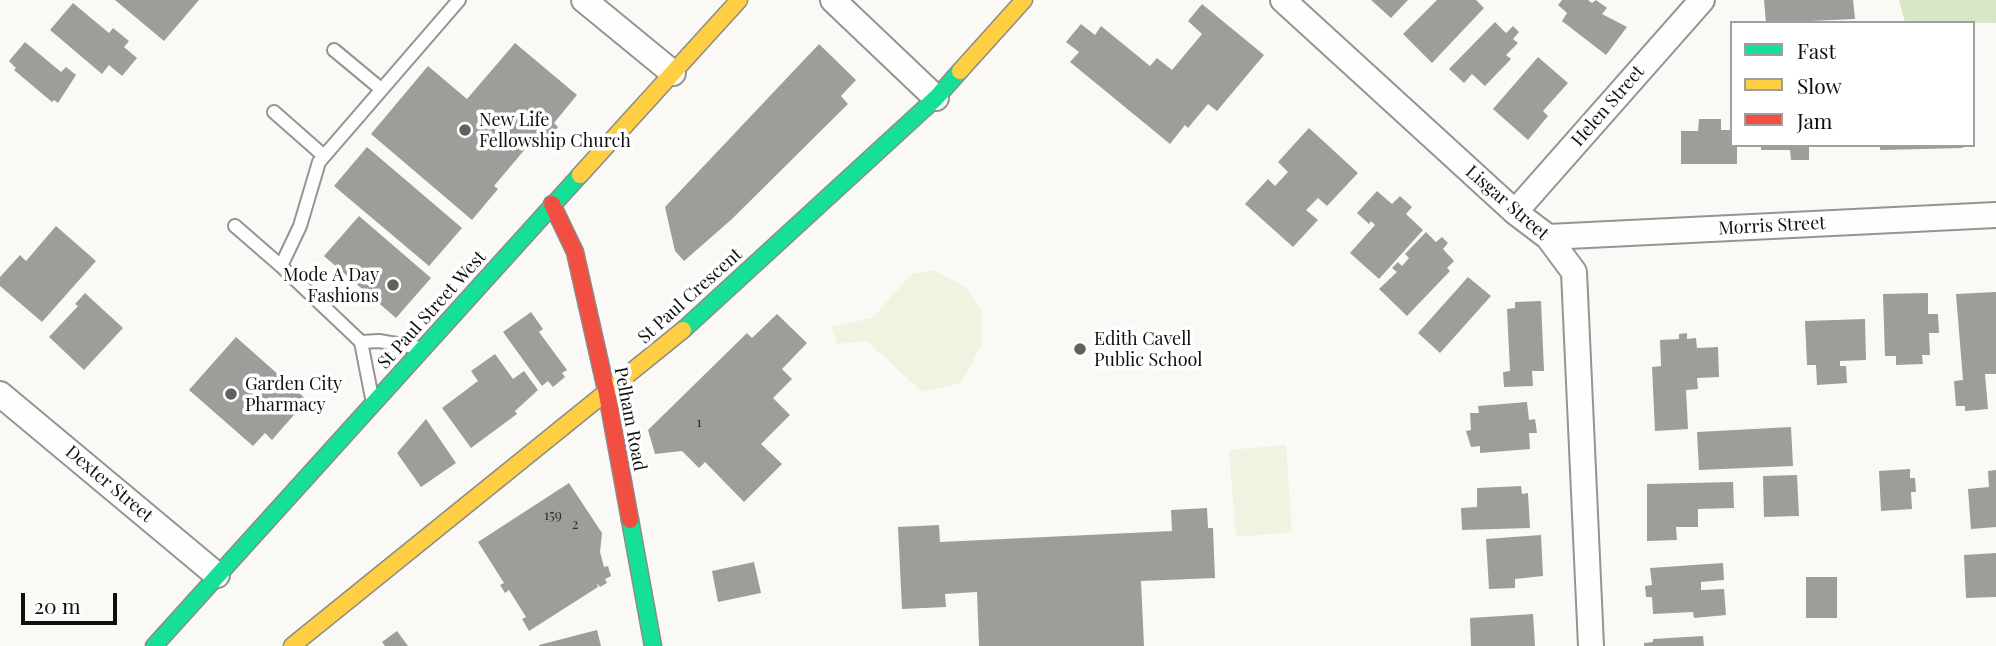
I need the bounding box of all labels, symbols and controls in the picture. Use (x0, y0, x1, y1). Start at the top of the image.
legend (1730, 21, 1975, 147)
text: Fast (1797, 36, 1836, 64)
street label: Helen Street (1567, 61, 1649, 151)
text: Slow (1797, 71, 1842, 99)
text: Jam (1797, 106, 1833, 134)
place label: New Life Fellowship Church (479, 109, 631, 152)
marker: New Life Fellowship Church (457, 122, 473, 138)
street label: Lisgar Street (1461, 161, 1553, 245)
street label: Morris Street (1718, 212, 1826, 240)
street label: St Paul Crescent (634, 244, 746, 348)
street label: St Paul Street West (373, 247, 491, 373)
place label: Mode A Day Fashions (283, 264, 379, 306)
marker: Mode A Day Fashions (385, 277, 401, 293)
place label: Edith Cavell Public School (1094, 328, 1202, 370)
marker: Edith Cavell Public School (1072, 341, 1088, 357)
street label: Pelham Road (609, 365, 651, 473)
place label: Garden City Pharmacy (245, 373, 342, 416)
marker: Garden City Pharmacy (223, 386, 239, 402)
house number: 1 (696, 415, 702, 431)
street label: Dexter Street (61, 441, 157, 527)
house number: 159 (544, 508, 562, 524)
house number: 2 (572, 517, 578, 533)
scale bar (24, 580, 121, 624)
text: 20 m (34, 591, 81, 619)

